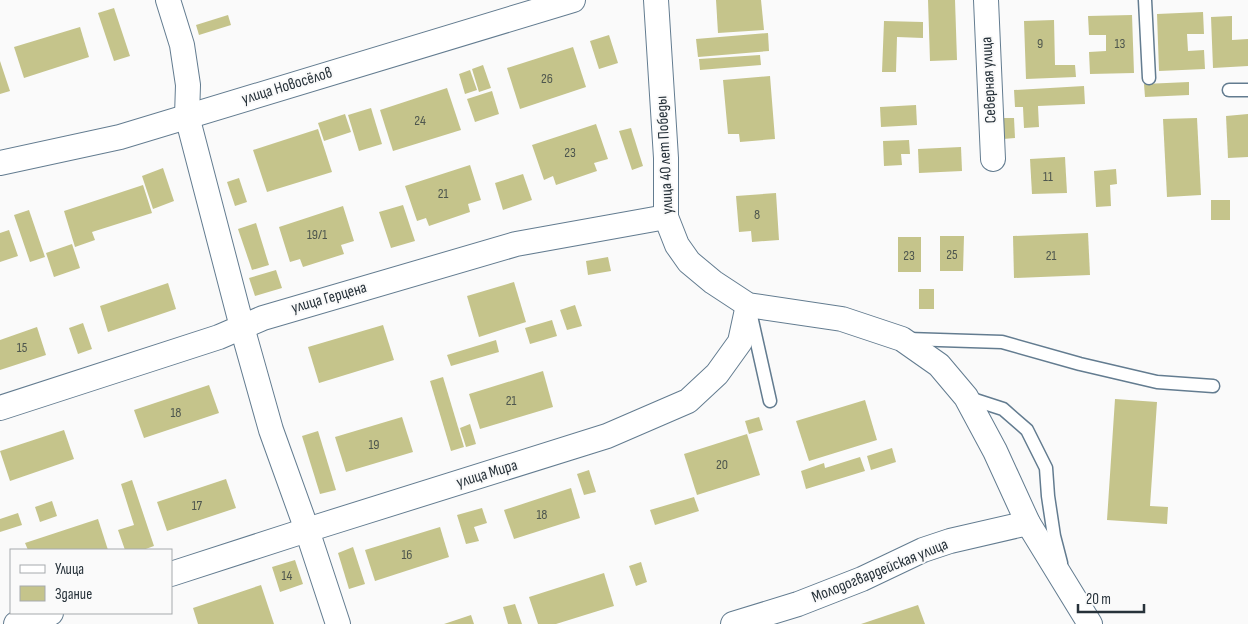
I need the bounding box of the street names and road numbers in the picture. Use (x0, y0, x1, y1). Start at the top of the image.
street label: Северная улица (977, 36, 1001, 124)
street label: улица Новосёлов (239, 63, 335, 109)
street label: улица 40 лет Победы (652, 95, 678, 215)
street label: улица Герцена (289, 278, 369, 318)
street label: улица Мира (454, 456, 520, 492)
street label: Молодогвардейская улица (809, 535, 951, 607)

